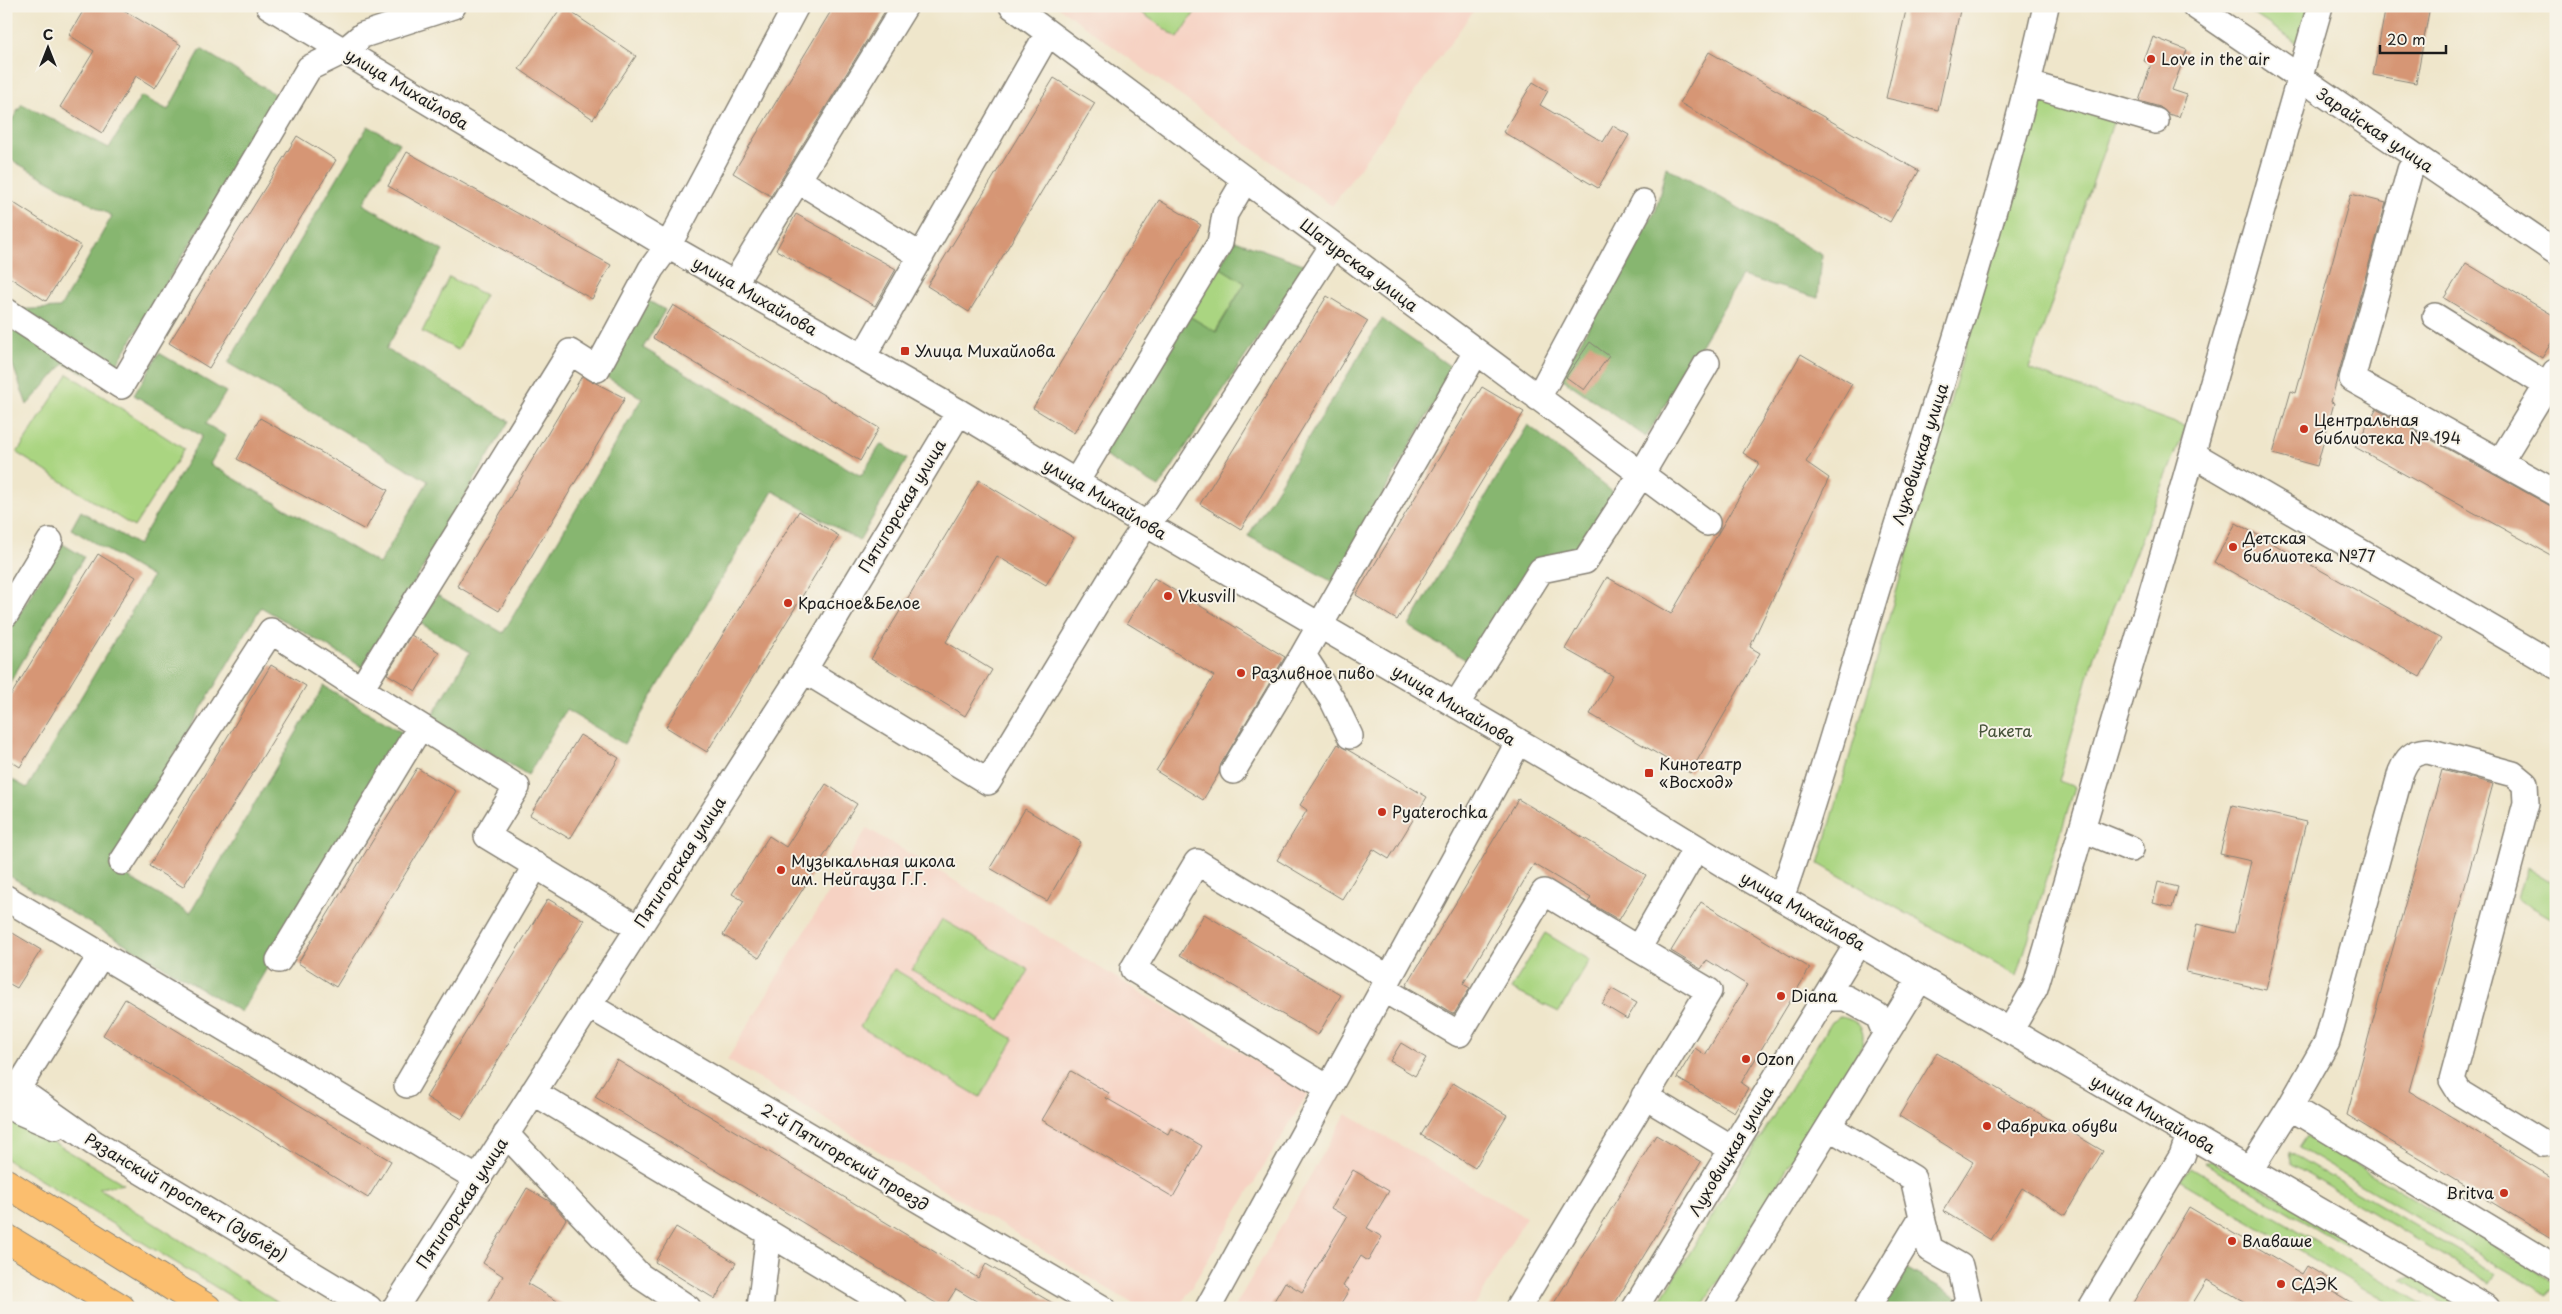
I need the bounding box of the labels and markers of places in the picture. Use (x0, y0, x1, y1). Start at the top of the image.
place label: Love in the air (2161, 46, 2270, 70)
marker: Love in the air (2145, 53, 2157, 65)
place label: Улица Михайлова (915, 338, 1055, 362)
marker: Улица Михайлова (899, 345, 911, 357)
place label: Центральная библиотека № 194 (2314, 407, 2461, 449)
marker: Центральная библиотека № 194 (2298, 423, 2310, 435)
place label: Детская библиотека №77 (2242, 525, 2376, 567)
marker: Детская библиотека №77 (2227, 541, 2239, 553)
place label: Vkusvill (1178, 583, 1236, 607)
place label: Красное&Белое (798, 590, 920, 614)
marker: Vkusvill (1162, 590, 1174, 602)
marker: Красное&Белое (782, 597, 794, 609)
place label: Разливное пиво (1251, 660, 1375, 684)
marker: Разливное пиво (1235, 667, 1247, 679)
place label: Кинотеатр «Восход» (1659, 751, 1742, 793)
marker: Кинотеатр «Восход» (1643, 767, 1655, 779)
place label: Pyaterochka (1392, 799, 1487, 823)
marker: Pyaterochka (1376, 806, 1388, 818)
place label: Музыкальная школа им. Нейгауза Г.Г. (791, 848, 955, 890)
marker: Музыкальная школа им. Нейгауза Г.Г. (775, 864, 787, 876)
place label: Diana (1791, 983, 1837, 1007)
marker: Diana (1775, 990, 1787, 1002)
place label: Ozon (1756, 1046, 1794, 1070)
marker: Ozon (1740, 1053, 1752, 1065)
place label: Фабрика обуви (1997, 1113, 2118, 1137)
marker: Фабрика обуви (1981, 1120, 1993, 1132)
place label: Britva (2446, 1180, 2494, 1204)
marker: Britva (2498, 1187, 2510, 1199)
place label: Влаваше (2242, 1228, 2312, 1252)
marker: Влаваше (2226, 1235, 2238, 1247)
place label: СДЭК (2291, 1271, 2338, 1295)
marker: СДЭК (2275, 1278, 2287, 1290)

